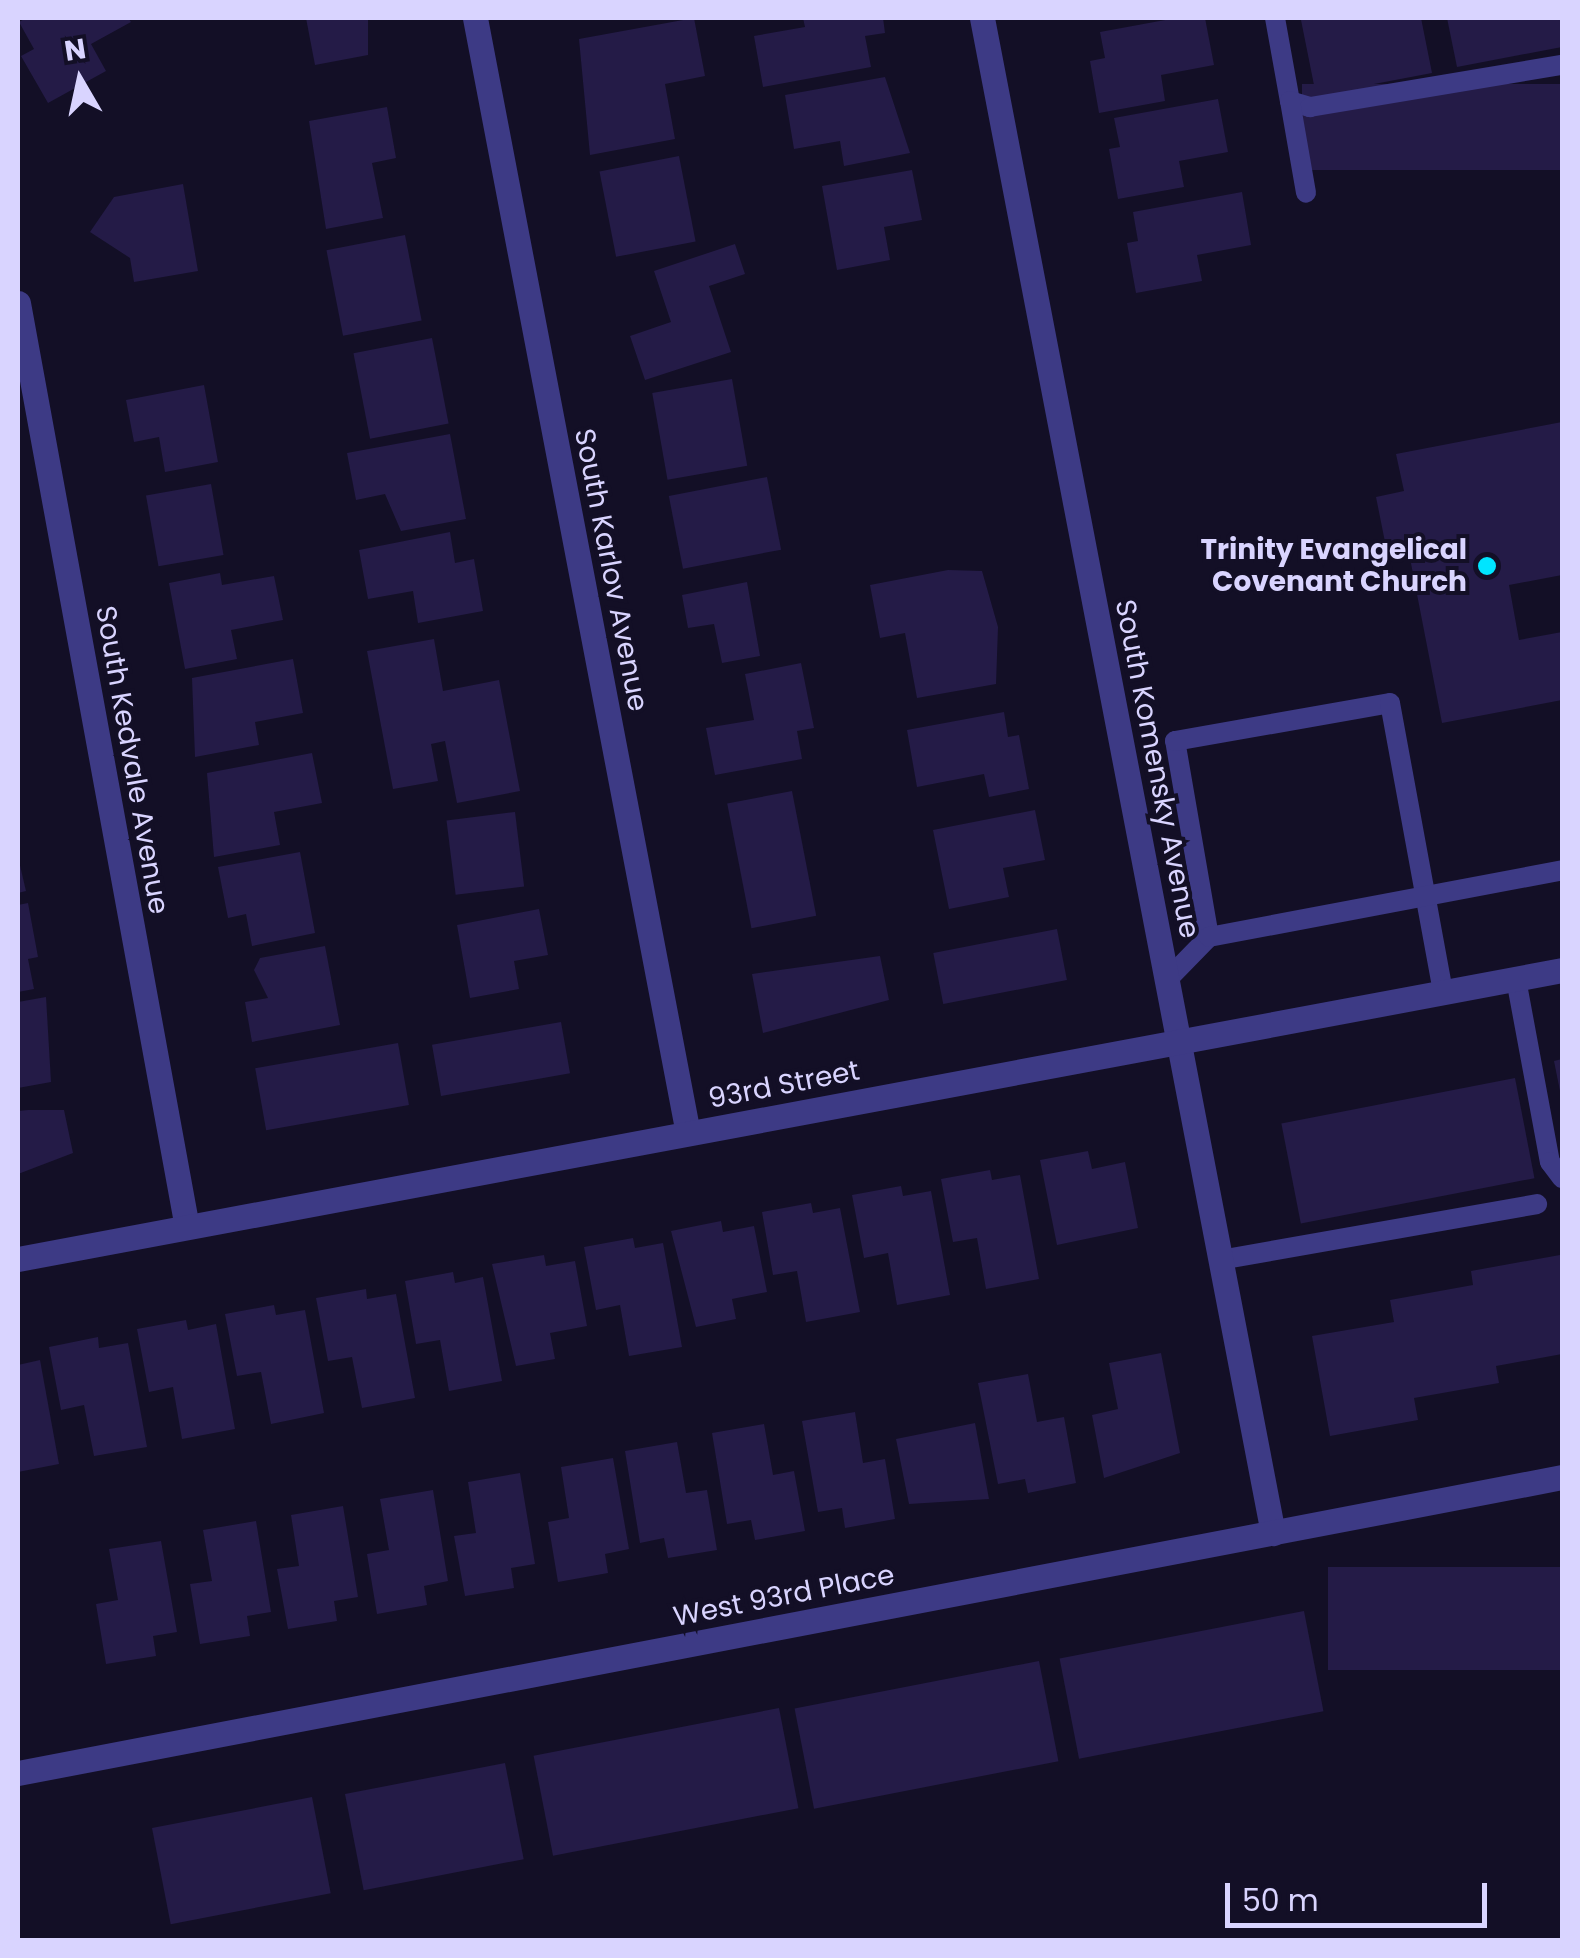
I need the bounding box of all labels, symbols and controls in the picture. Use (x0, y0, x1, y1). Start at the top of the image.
text: N (62, 29, 89, 71)
north arrow (30, 30, 130, 130)
street label: South Karlov Avenue (567, 426, 655, 714)
place label: Trinity Evangelical Covenant Church (1201, 533, 1467, 599)
marker: Trinity Evangelical Covenant Church (1476, 555, 1498, 577)
street label: South Komensky Avenue (1108, 597, 1206, 941)
street label: South Kedvale Avenue (88, 603, 176, 917)
street label: 93rd Street (706, 1054, 862, 1116)
street label: West 93rd Place (671, 1558, 897, 1634)
scale bar (1230, 1863, 1492, 1925)
text: 50 m (1242, 1879, 1319, 1922)

